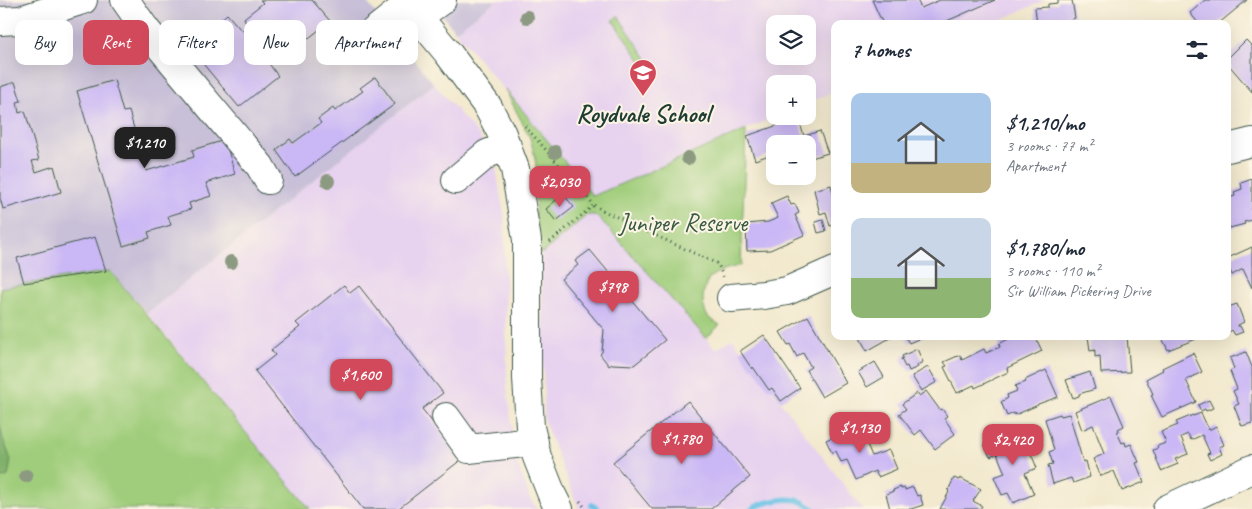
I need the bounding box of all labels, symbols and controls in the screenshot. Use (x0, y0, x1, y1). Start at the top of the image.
map controls (766, 15, 816, 185)
button: layers (766, 15, 816, 65)
chip: Buy (15, 20, 73, 65)
chip: Rent (83, 20, 149, 65)
chip: Filters (159, 20, 234, 65)
chip: New (244, 20, 306, 65)
chip: Apartment (316, 20, 418, 65)
icon: filters (1183, 36, 1211, 64)
text: 7 homes (851, 37, 910, 63)
school or university icon: Roydvale School (628, 58, 658, 97)
button: + (766, 75, 816, 125)
place label: Roydvale School (576, 98, 714, 130)
text: $1,210/mo (1006, 110, 1084, 136)
icon: home (891, 113, 951, 173)
pin: $1,210 (104, 126, 186, 169)
text: $1,210 (125, 133, 165, 153)
button: − (766, 135, 816, 185)
text: 3 rooms · 77 m² (1006, 136, 1092, 156)
text: Apartment (1006, 156, 1065, 176)
pin: $2,030 (519, 166, 601, 208)
text: $2,030 (540, 172, 580, 192)
park label: Juniper Reserve (618, 207, 749, 239)
text: $1,780/mo (1006, 235, 1084, 261)
icon: home (891, 238, 951, 298)
text: 3 rooms · 110 m² (1006, 261, 1100, 281)
pin: $798 (583, 270, 643, 313)
text: $798 (599, 277, 627, 297)
text: Sir William Pickering Drive (1006, 281, 1151, 301)
pin: $1,600 (320, 358, 402, 401)
text: $1,600 (341, 365, 381, 385)
pin: $1,130 (819, 412, 901, 454)
text: $1,130 (840, 418, 880, 438)
pin: $1,780 (641, 422, 723, 465)
pin: $2,420 (972, 424, 1054, 466)
text: $1,780 (662, 429, 702, 449)
text: $2,420 (993, 430, 1033, 450)

